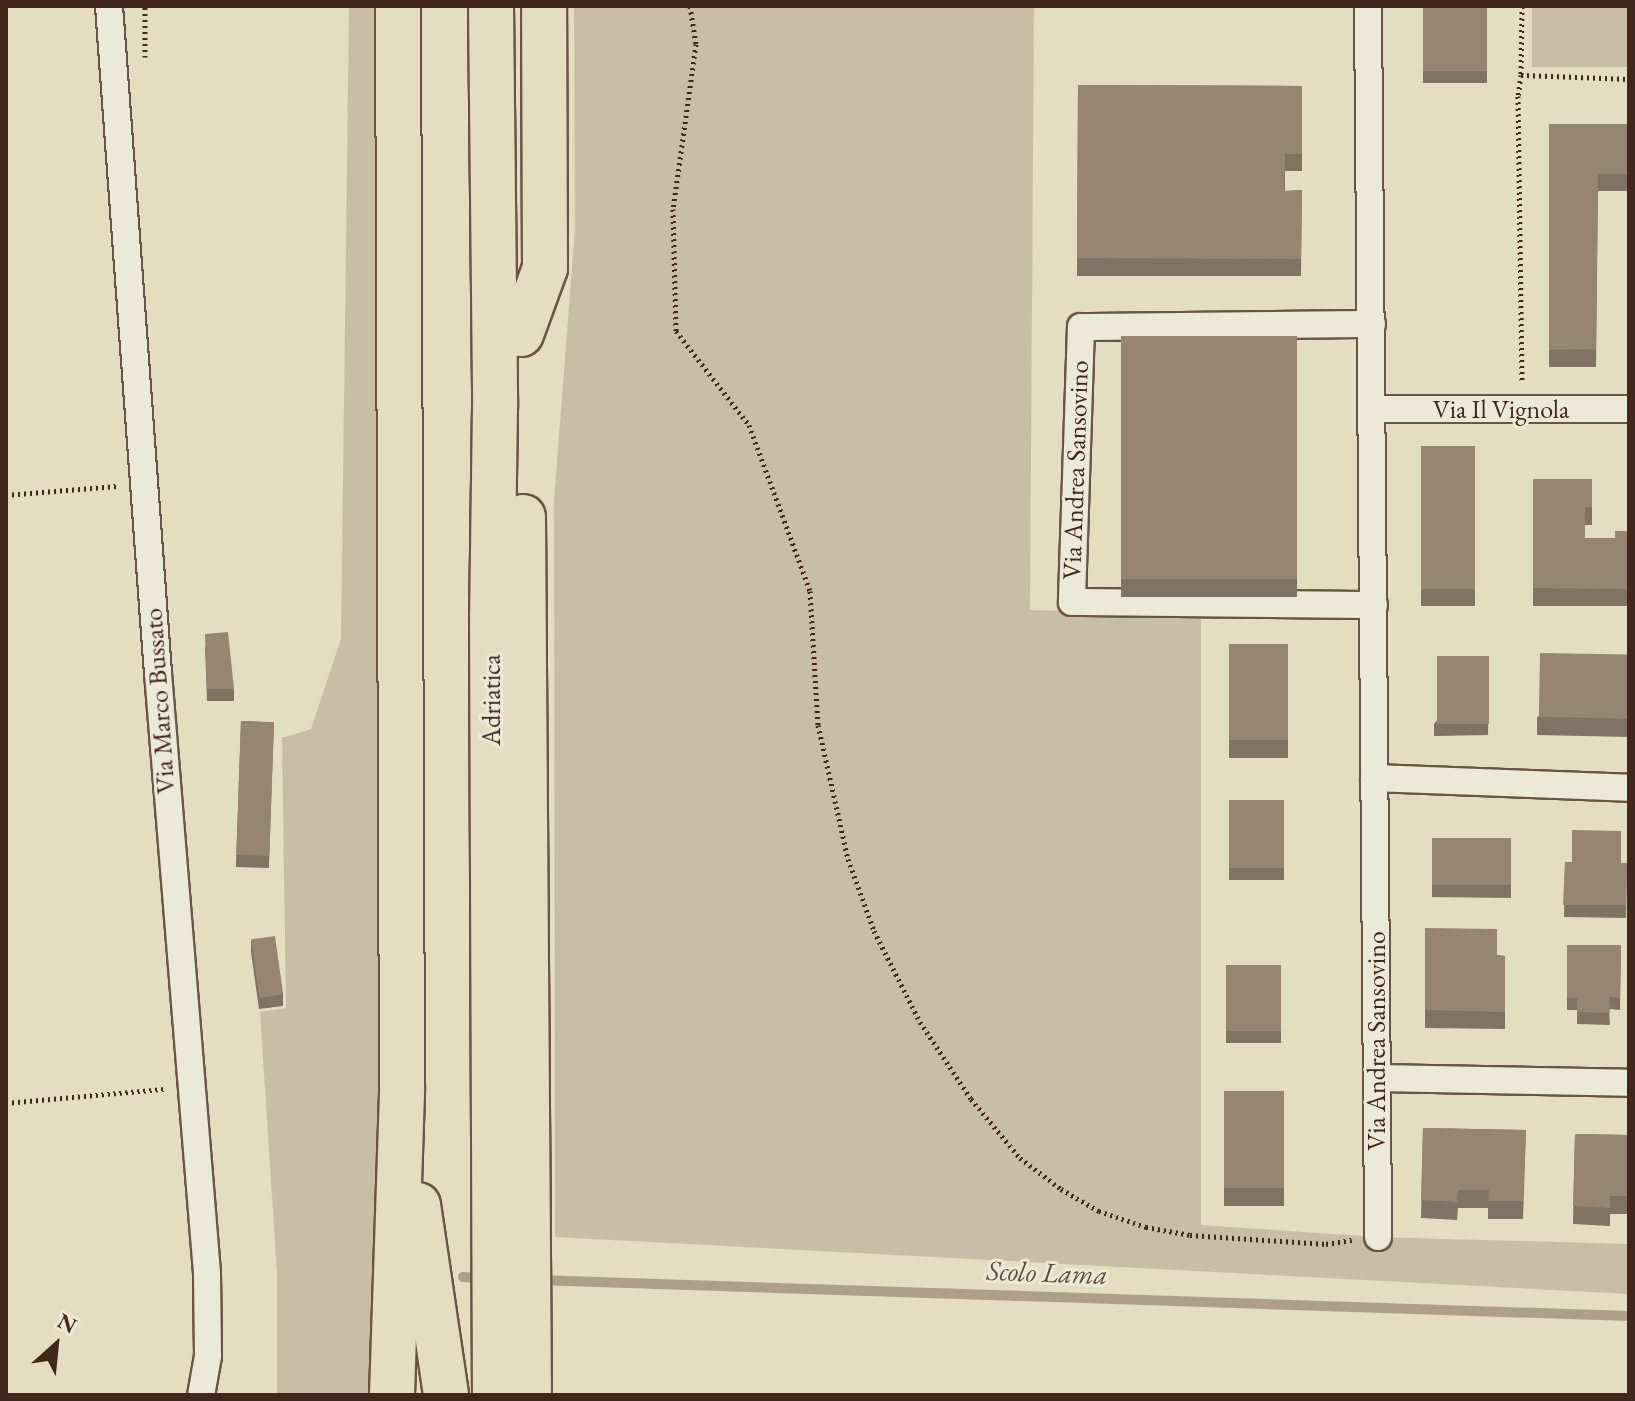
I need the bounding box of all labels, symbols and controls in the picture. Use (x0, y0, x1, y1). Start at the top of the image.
street label: Via Andrea Sansovino (1057, 360, 1095, 580)
street label: Via Il Vignola (1433, 394, 1569, 426)
street label: Via Marco Bussato (138, 607, 182, 795)
street label: Adriatica (476, 654, 508, 746)
street label: Via Andrea Sansovino (1361, 931, 1393, 1151)
water label: Scolo Lama (986, 1253, 1108, 1291)
north arrow (16, 1305, 96, 1385)
text: N (53, 1306, 82, 1340)

